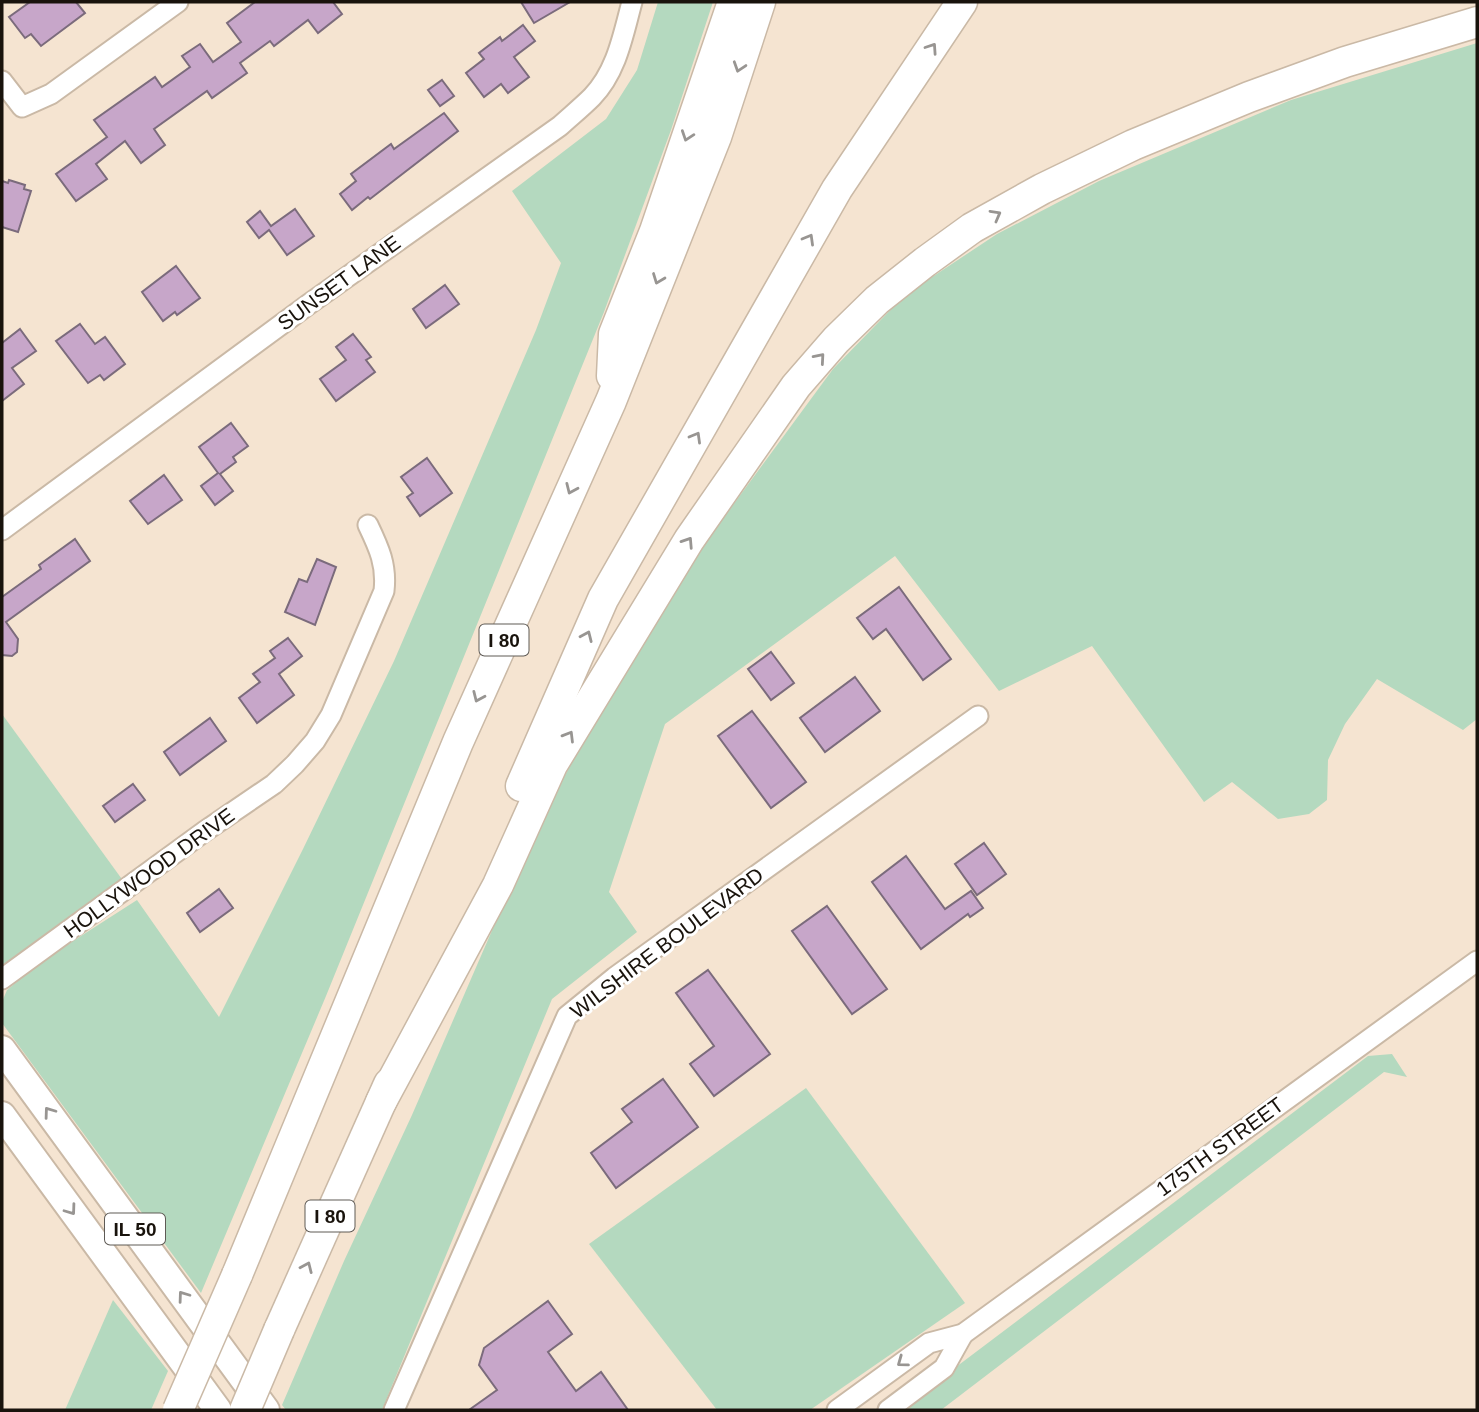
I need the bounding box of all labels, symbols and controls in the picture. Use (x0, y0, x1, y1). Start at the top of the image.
one-way arrow (923, 42, 936, 55)
one-way arrow (733, 60, 747, 72)
one-way arrow (681, 129, 695, 142)
one-way arrow (989, 210, 1001, 223)
street label: SUNSET LANE (273, 231, 404, 335)
one-way arrow (801, 234, 814, 246)
one-way arrow (653, 273, 667, 285)
one-way arrow (812, 353, 824, 366)
one-way arrow (688, 431, 701, 444)
one-way arrow (565, 482, 579, 494)
one-way arrow (679, 537, 692, 550)
road number: I 80 (480, 624, 528, 656)
one-way arrow (579, 631, 593, 643)
one-way arrow (472, 690, 486, 702)
one-way arrow (561, 731, 574, 744)
street label: HOLLYWOOD DRIVE (59, 803, 238, 942)
street label: WILSHIRE BOULEVARD (566, 863, 768, 1023)
street label: 175TH STREET (1152, 1093, 1288, 1200)
one-way arrow (45, 1107, 57, 1120)
road number: I 80 (306, 1200, 354, 1232)
one-way arrow (63, 1202, 75, 1214)
road number: IL 50 (105, 1214, 165, 1245)
one-way arrow (299, 1262, 313, 1275)
one-way arrow (179, 1291, 191, 1304)
one-way arrow (898, 1354, 910, 1366)

